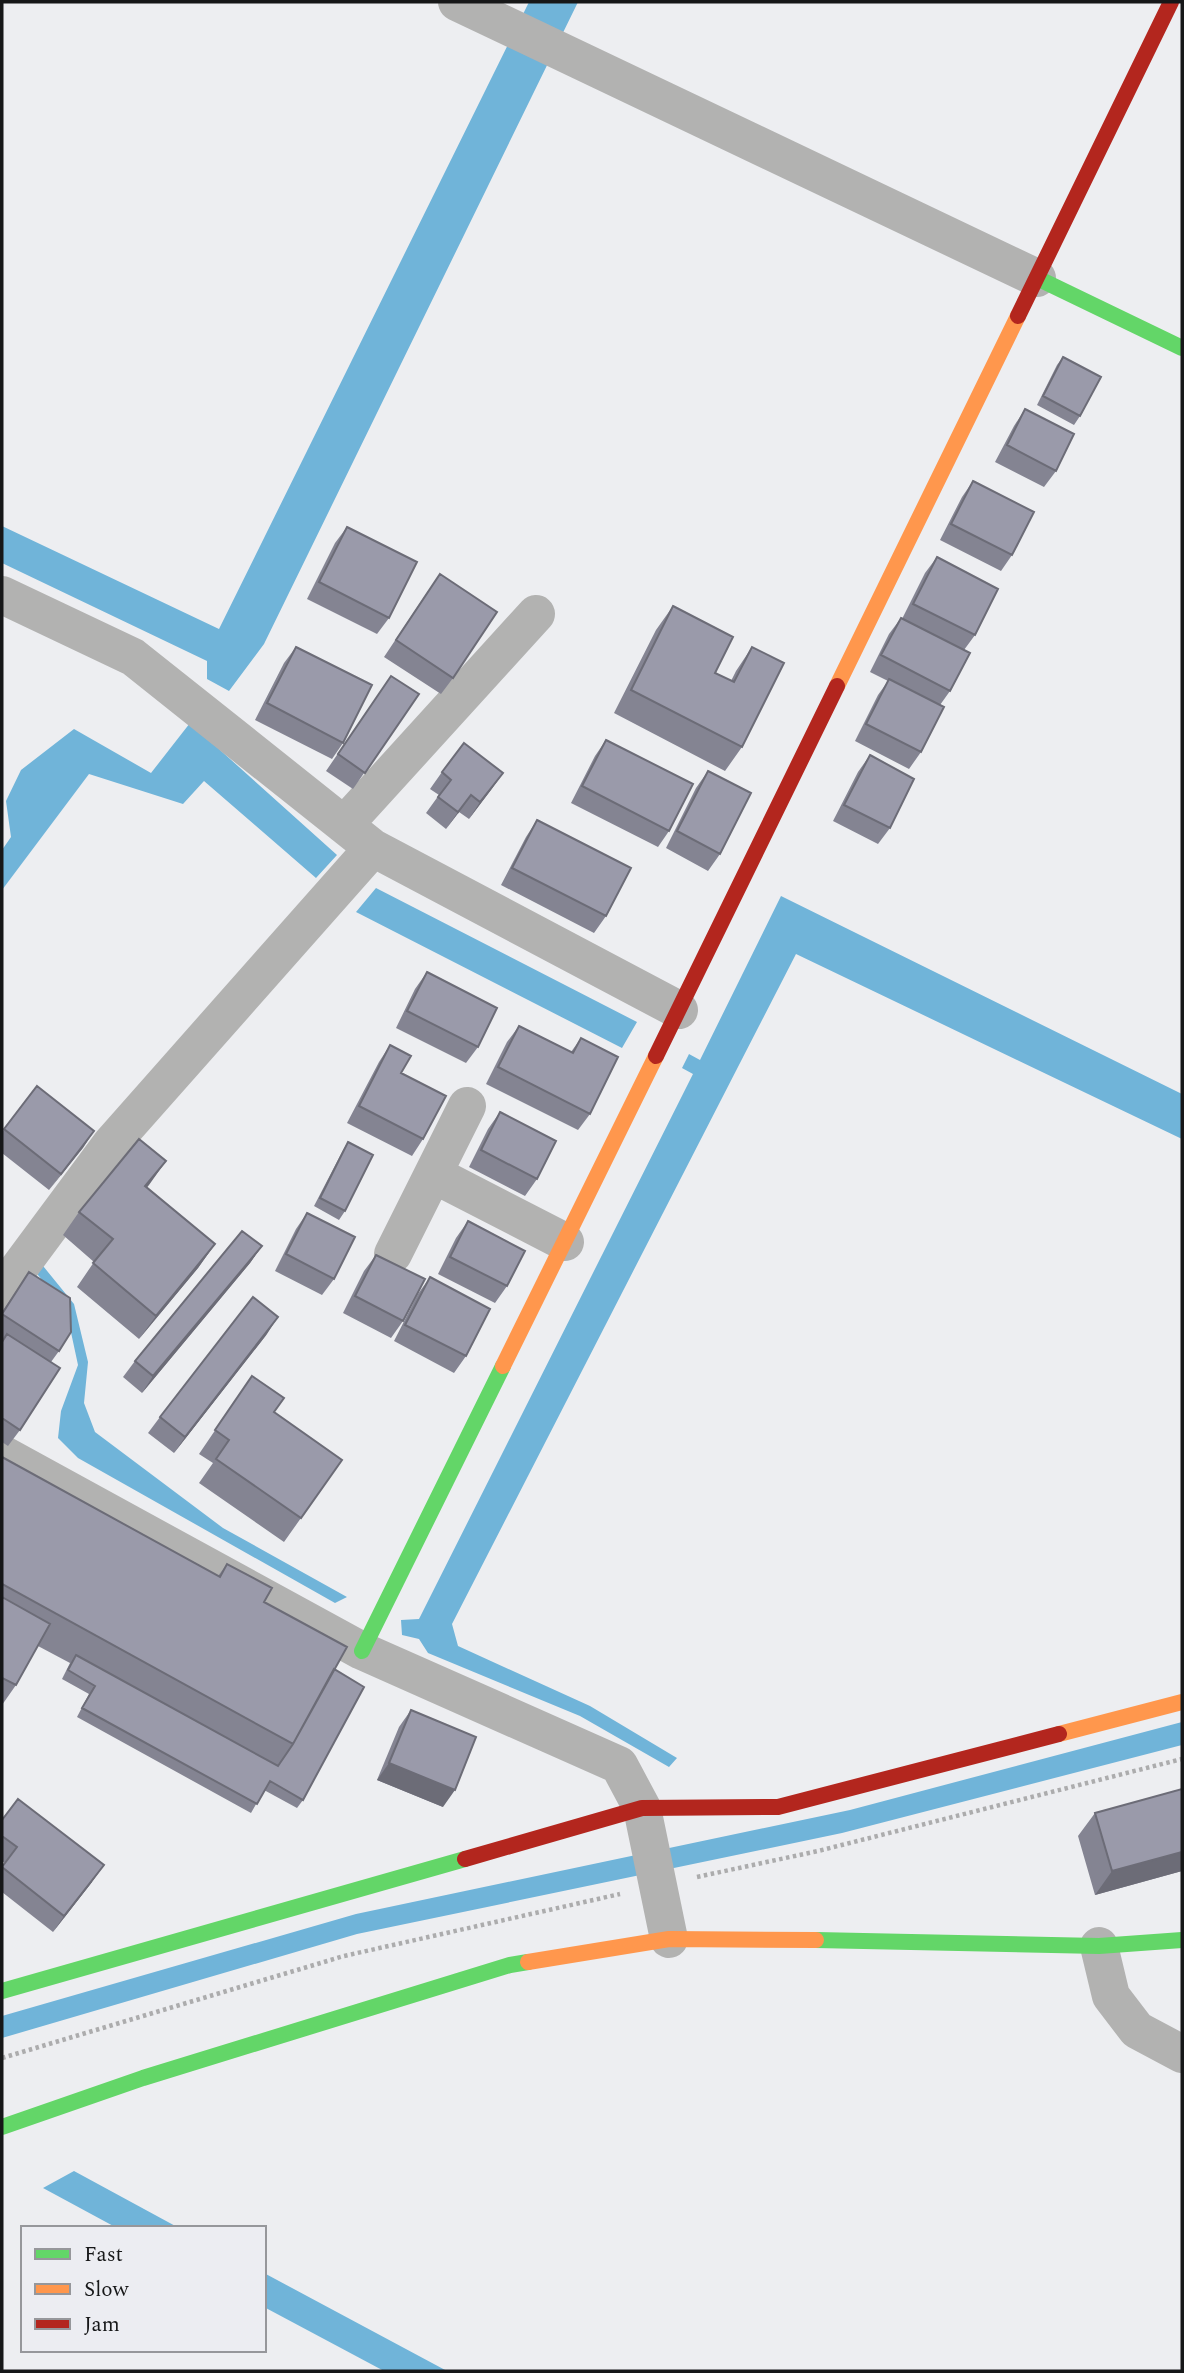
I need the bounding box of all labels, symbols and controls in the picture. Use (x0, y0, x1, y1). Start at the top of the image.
legend (21, 2226, 266, 2352)
text: Fast (84, 2239, 123, 2271)
text: Slow (84, 2274, 130, 2306)
text: Jam (84, 2309, 120, 2341)

